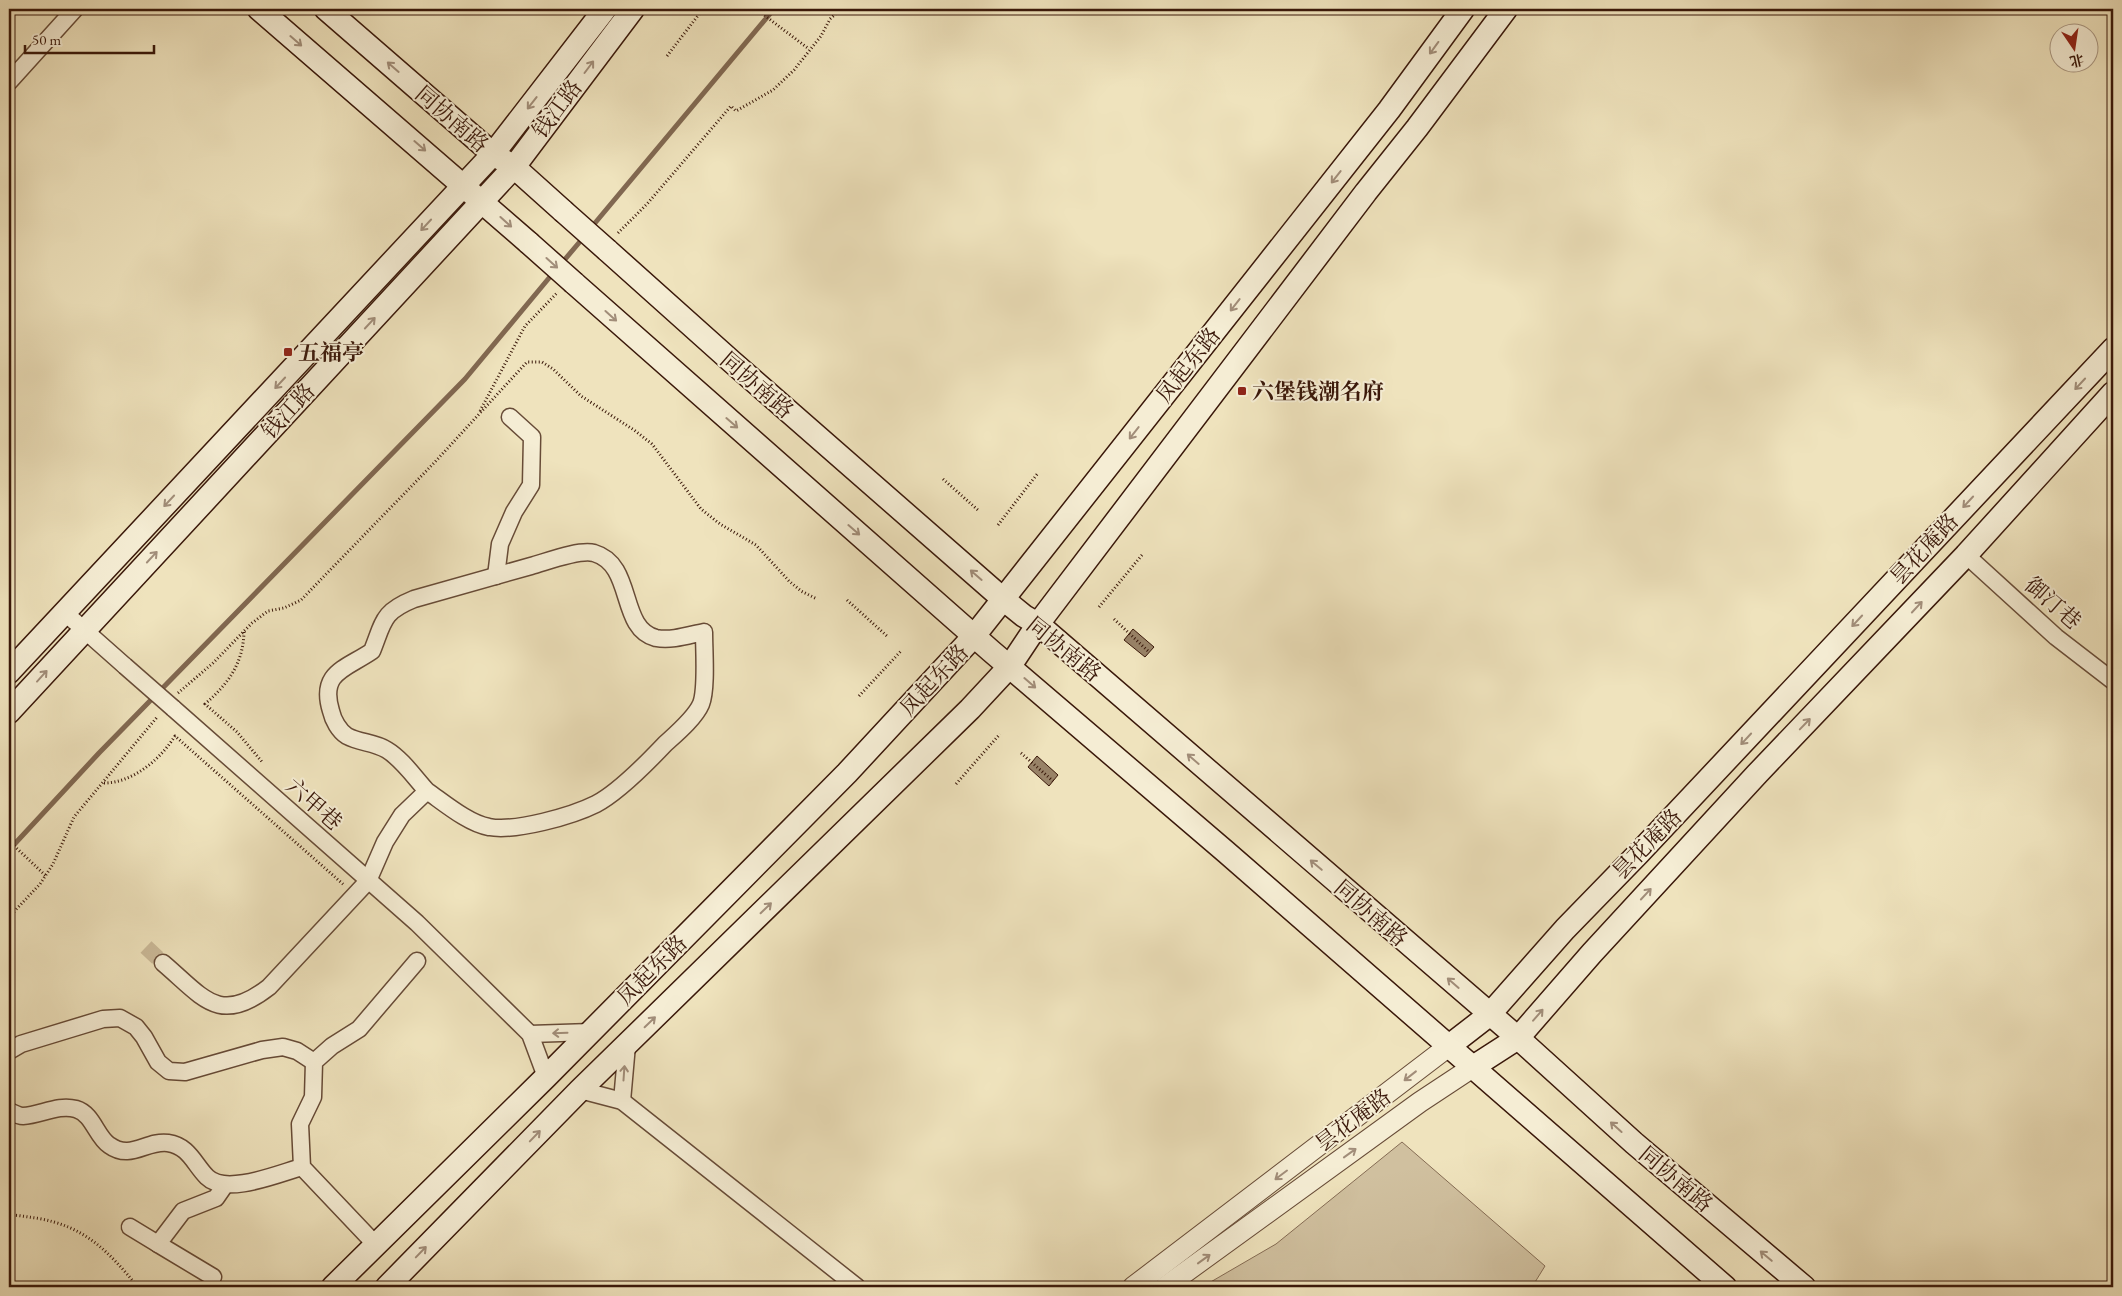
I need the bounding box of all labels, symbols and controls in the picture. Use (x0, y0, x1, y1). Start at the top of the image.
scale bar (25, 22, 154, 54)
north arrow (2050, 22, 2100, 72)
text: 50 m (32, 30, 61, 49)
one-way arrow (290, 35, 303, 46)
one-way arrow (1429, 41, 1439, 55)
text: 北 (2068, 50, 2086, 71)
one-way arrow (386, 61, 399, 73)
one-way arrow (584, 61, 595, 74)
street label: 钱江路 (526, 74, 588, 144)
street label: 同协南路 (409, 79, 495, 159)
one-way arrow (527, 96, 538, 109)
one-way arrow (413, 141, 426, 152)
one-way arrow (1330, 171, 1341, 184)
one-way arrow (500, 216, 513, 228)
one-way arrow (420, 219, 432, 232)
one-way arrow (545, 257, 558, 269)
one-way arrow (1230, 298, 1240, 312)
one-way arrow (604, 310, 617, 321)
one-way arrow (364, 316, 376, 329)
street label: 凤起东路 (1149, 321, 1227, 409)
place label: 五福亭 (298, 338, 364, 367)
street label: 同协南路 (714, 345, 800, 425)
marker: 五福亭 (282, 346, 294, 358)
street label: 钱江路 (255, 377, 321, 445)
one-way arrow (274, 377, 286, 390)
place label: 六堡钱潮名府 (1252, 377, 1384, 406)
one-way arrow (2074, 378, 2086, 391)
marker: 六堡钱潮名府 (1236, 385, 1248, 397)
one-way arrow (726, 417, 739, 429)
one-way arrow (1129, 426, 1140, 439)
one-way arrow (163, 495, 175, 508)
one-way arrow (1962, 496, 1974, 509)
street label: 昙花庵路 (1883, 507, 1965, 591)
one-way arrow (848, 525, 861, 536)
one-way arrow (146, 550, 158, 563)
one-way arrow (970, 570, 983, 581)
street label: 御汀巷 (2019, 570, 2087, 636)
one-way arrow (1911, 600, 1923, 613)
street label: 同协南路 (1021, 610, 1107, 688)
one-way arrow (1851, 614, 1863, 627)
street label: 凤起东路 (893, 638, 975, 722)
one-way arrow (36, 670, 48, 683)
one-way arrow (1023, 678, 1036, 689)
one-way arrow (1799, 718, 1811, 731)
one-way arrow (1740, 733, 1752, 745)
one-way arrow (1187, 754, 1200, 765)
street label: 六甲巷 (280, 771, 348, 837)
street label: 昙花庵路 (1606, 802, 1688, 886)
one-way arrow (1310, 860, 1323, 871)
street label: 同协南路 (1328, 873, 1414, 953)
one-way arrow (1640, 888, 1652, 901)
one-way arrow (760, 902, 773, 914)
street label: 凤起东路 (611, 929, 693, 1011)
one-way arrow (1446, 977, 1459, 989)
one-way arrow (1532, 1009, 1543, 1022)
one-way arrow (644, 1016, 656, 1028)
one-way arrow (553, 1029, 569, 1038)
one-way arrow (620, 1065, 629, 1081)
one-way arrow (1404, 1071, 1417, 1082)
street label: 昙花庵路 (1309, 1082, 1397, 1158)
one-way arrow (1610, 1122, 1623, 1133)
one-way arrow (529, 1130, 541, 1142)
street label: 同协南路 (1633, 1140, 1719, 1218)
one-way arrow (1343, 1148, 1357, 1158)
one-way arrow (1275, 1169, 1288, 1180)
one-way arrow (415, 1246, 427, 1259)
one-way arrow (1760, 1250, 1773, 1261)
one-way arrow (1197, 1253, 1210, 1264)

